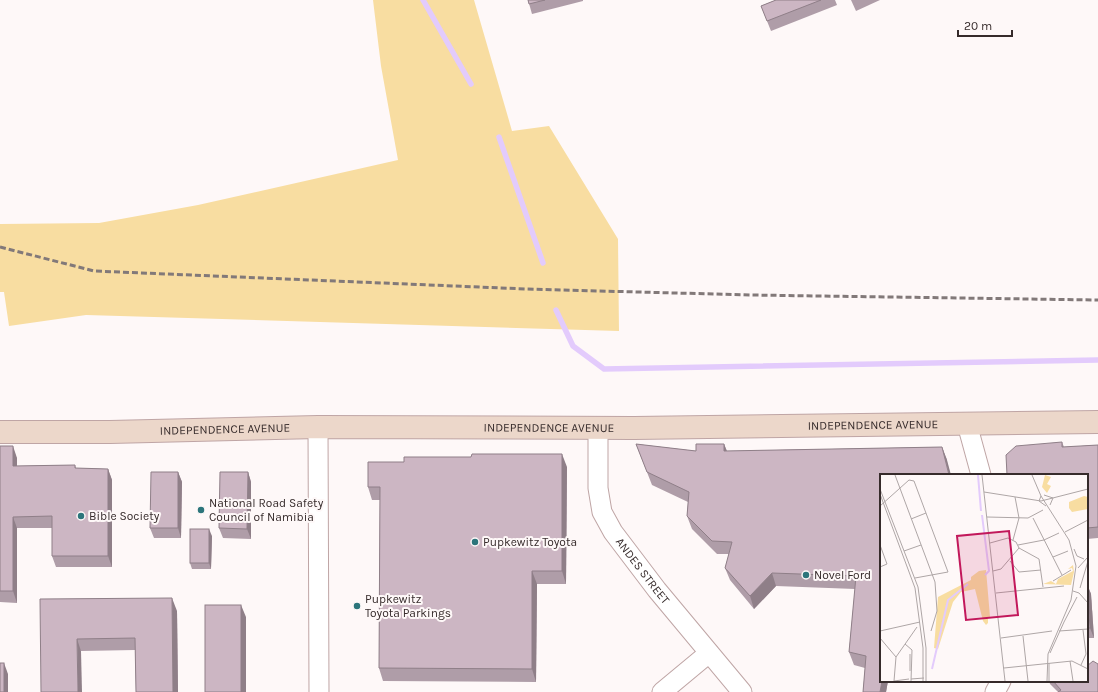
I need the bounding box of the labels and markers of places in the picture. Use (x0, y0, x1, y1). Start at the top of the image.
place label: National Road Safety Council of Namibia (209, 496, 324, 524)
marker: National Road Safety Council of Namibia (196, 505, 206, 515)
place label: Bible Society (89, 509, 160, 523)
marker: Bible Society (76, 511, 86, 521)
place label: Pupkewitz Toyota (483, 535, 577, 549)
marker: Pupkewitz Toyota (470, 537, 480, 547)
place label: Novel Ford (814, 568, 871, 582)
marker: Novel Ford (801, 570, 811, 580)
place label: Pupkewitz Toyota Parkings (365, 592, 451, 620)
marker: Pupkewitz Toyota Parkings (352, 601, 362, 611)

